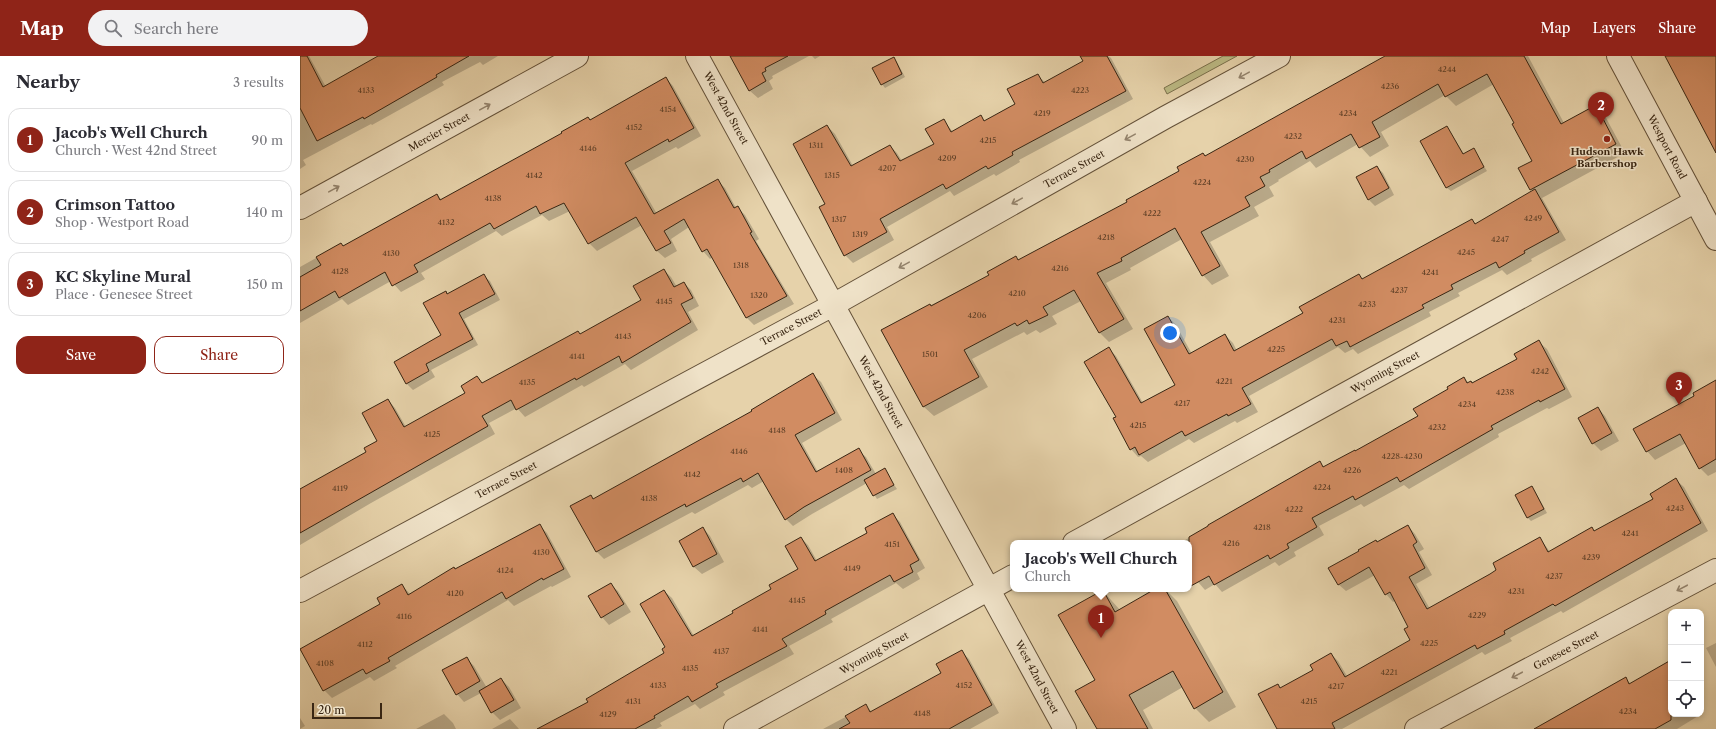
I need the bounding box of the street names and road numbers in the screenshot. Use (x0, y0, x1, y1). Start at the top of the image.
street label: West 42nd Street (700, 69, 752, 147)
street label: Mercier Street (406, 109, 472, 154)
street label: Westport Road (1644, 112, 1689, 181)
street label: Terrace Street (1041, 147, 1107, 191)
street label: Terrace Street (758, 305, 824, 349)
street label: Wyoming Street (1347, 347, 1422, 397)
street label: West 42nd Street (855, 353, 907, 431)
street label: Terrace Street (473, 458, 539, 502)
street label: Genesee Street (1531, 627, 1601, 673)
street label: Wyoming Street (836, 628, 911, 678)
street label: West 42nd Street (1012, 637, 1062, 716)

